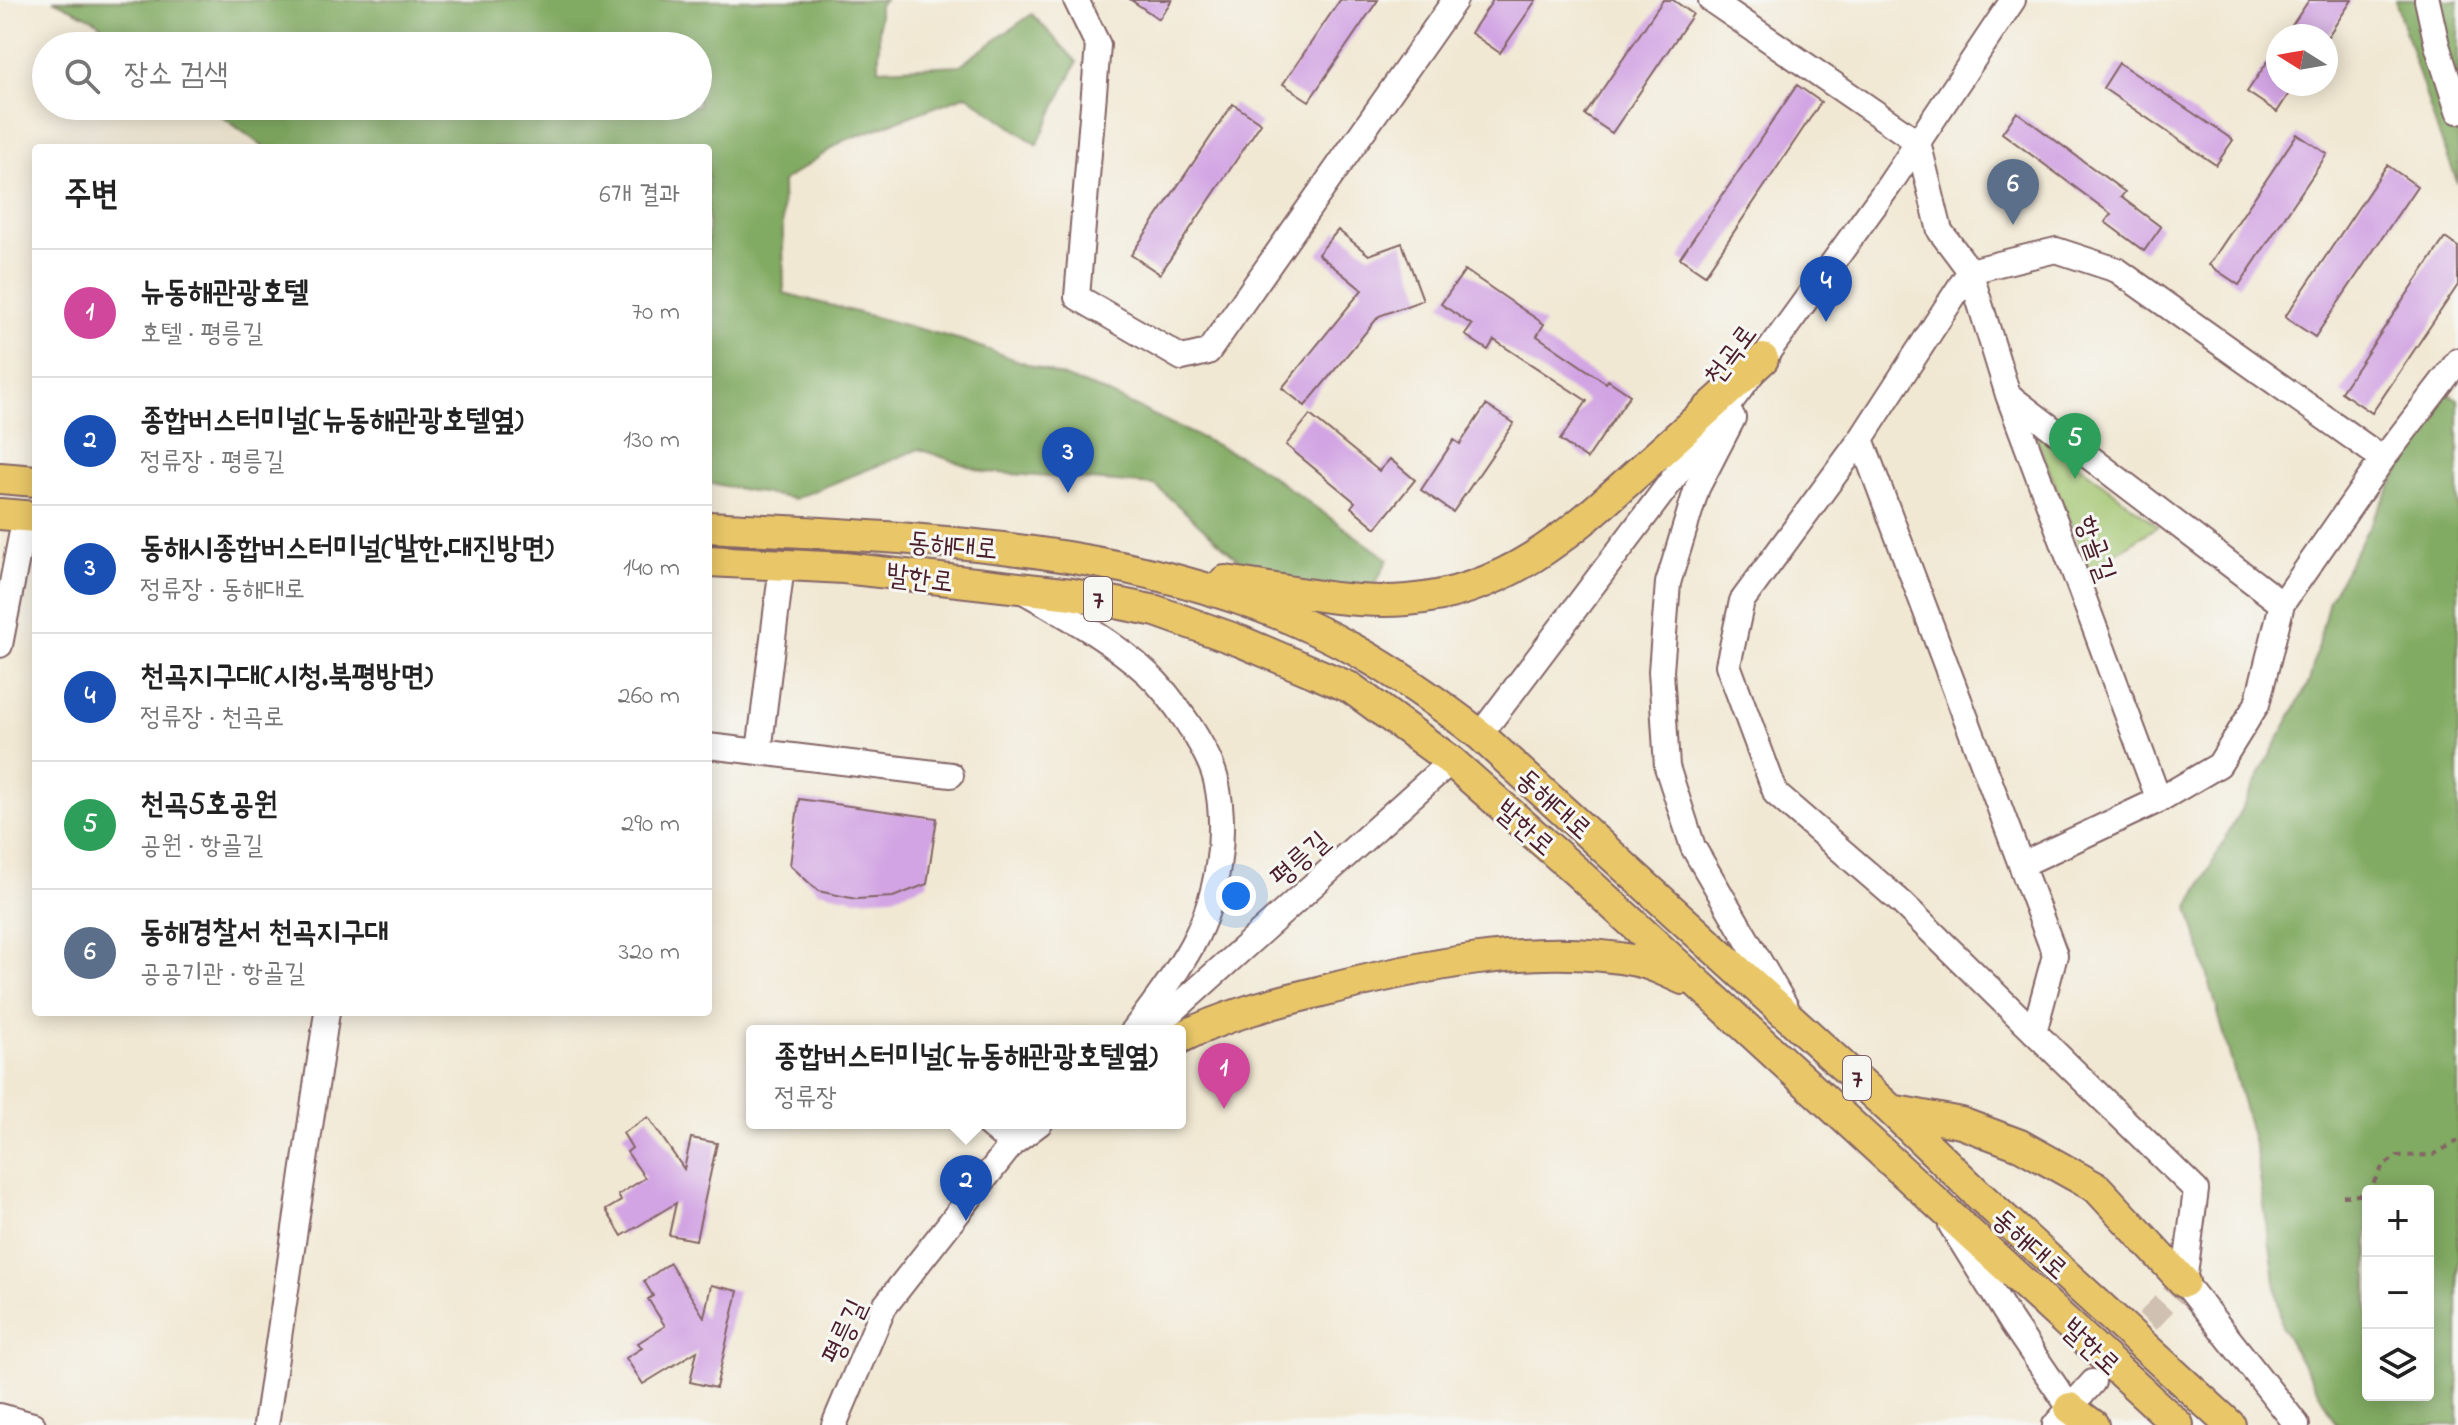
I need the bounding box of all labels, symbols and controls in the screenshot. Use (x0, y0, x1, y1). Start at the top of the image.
north arrow (2266, 24, 2338, 96)
search box (32, 32, 712, 120)
icon: search (60, 54, 104, 98)
text: 장소 검색 (124, 54, 228, 98)
pin: 6 (1987, 159, 2039, 225)
text: 주변 (64, 171, 119, 221)
text: 6개 결과 (599, 177, 680, 215)
pin: 4 (1800, 256, 1852, 322)
text: 뉴동해관광호텔 (140, 272, 309, 316)
text: 1 (86, 294, 94, 332)
text: 70 m (631, 294, 680, 332)
text: 호텔 · 평릉길 (140, 316, 263, 354)
street label: 천곡로 (1695, 317, 1769, 395)
text: 종합버스터미널(뉴동해관광호텔옆) (140, 400, 524, 444)
pin: 5 (2049, 413, 2101, 479)
text: 2 (84, 422, 96, 460)
text: 130 m (623, 422, 680, 460)
pin: 3 (1042, 427, 1094, 493)
text: 정류장 · 평릉길 (140, 444, 284, 482)
street label: 항골길 (2063, 510, 2125, 588)
street label: 동해대로 (906, 523, 999, 572)
text: 동해시종합버스터미널(발한.대진방면) (140, 528, 554, 572)
text: 3 (85, 550, 95, 588)
text: 140 m (623, 550, 680, 588)
street label: 발한로 (884, 556, 956, 605)
text: 정류장 · 동해대로 (140, 572, 305, 610)
road number: 7 (1084, 577, 1112, 621)
text: 천곡지구대(시청.북평방면) (140, 656, 433, 700)
text: 4 (85, 678, 95, 716)
text: 260 m (618, 678, 680, 716)
text: 정류장 · 천곡로 (140, 700, 284, 738)
street label: 동해대로 (1505, 760, 1600, 851)
text: 천곡5호공원 (140, 784, 278, 828)
street label: 발한로 (1485, 792, 1563, 867)
text: 5 (83, 806, 97, 844)
text: 290 m (621, 806, 680, 844)
street label: 평릉길 (1263, 823, 1340, 898)
text: 공원 · 항골길 (140, 828, 263, 866)
your location (1216, 876, 1256, 916)
text: 동해경찰서 천곡지구대 (140, 912, 389, 956)
text: 6 (84, 934, 96, 972)
text: 320 m (618, 934, 680, 972)
text: 공공기관 · 항골길 (140, 956, 305, 994)
popup (746, 1025, 1186, 1129)
text: 종합버스터미널(뉴동해관광호텔옆) (774, 1036, 1158, 1080)
pin: 1 (1198, 1043, 1250, 1109)
road number: 7 (1843, 1056, 1871, 1100)
text: 정류장 (774, 1080, 837, 1118)
pin: 2 (940, 1155, 992, 1221)
map controls (2362, 1185, 2434, 1401)
button: + (2362, 1185, 2434, 1257)
street label: 동해대로 (1981, 1200, 2076, 1291)
button: − (2362, 1257, 2434, 1329)
street label: 평릉길 (813, 1293, 879, 1372)
street label: 발한로 (2051, 1311, 2128, 1387)
button: layers (2362, 1329, 2434, 1401)

